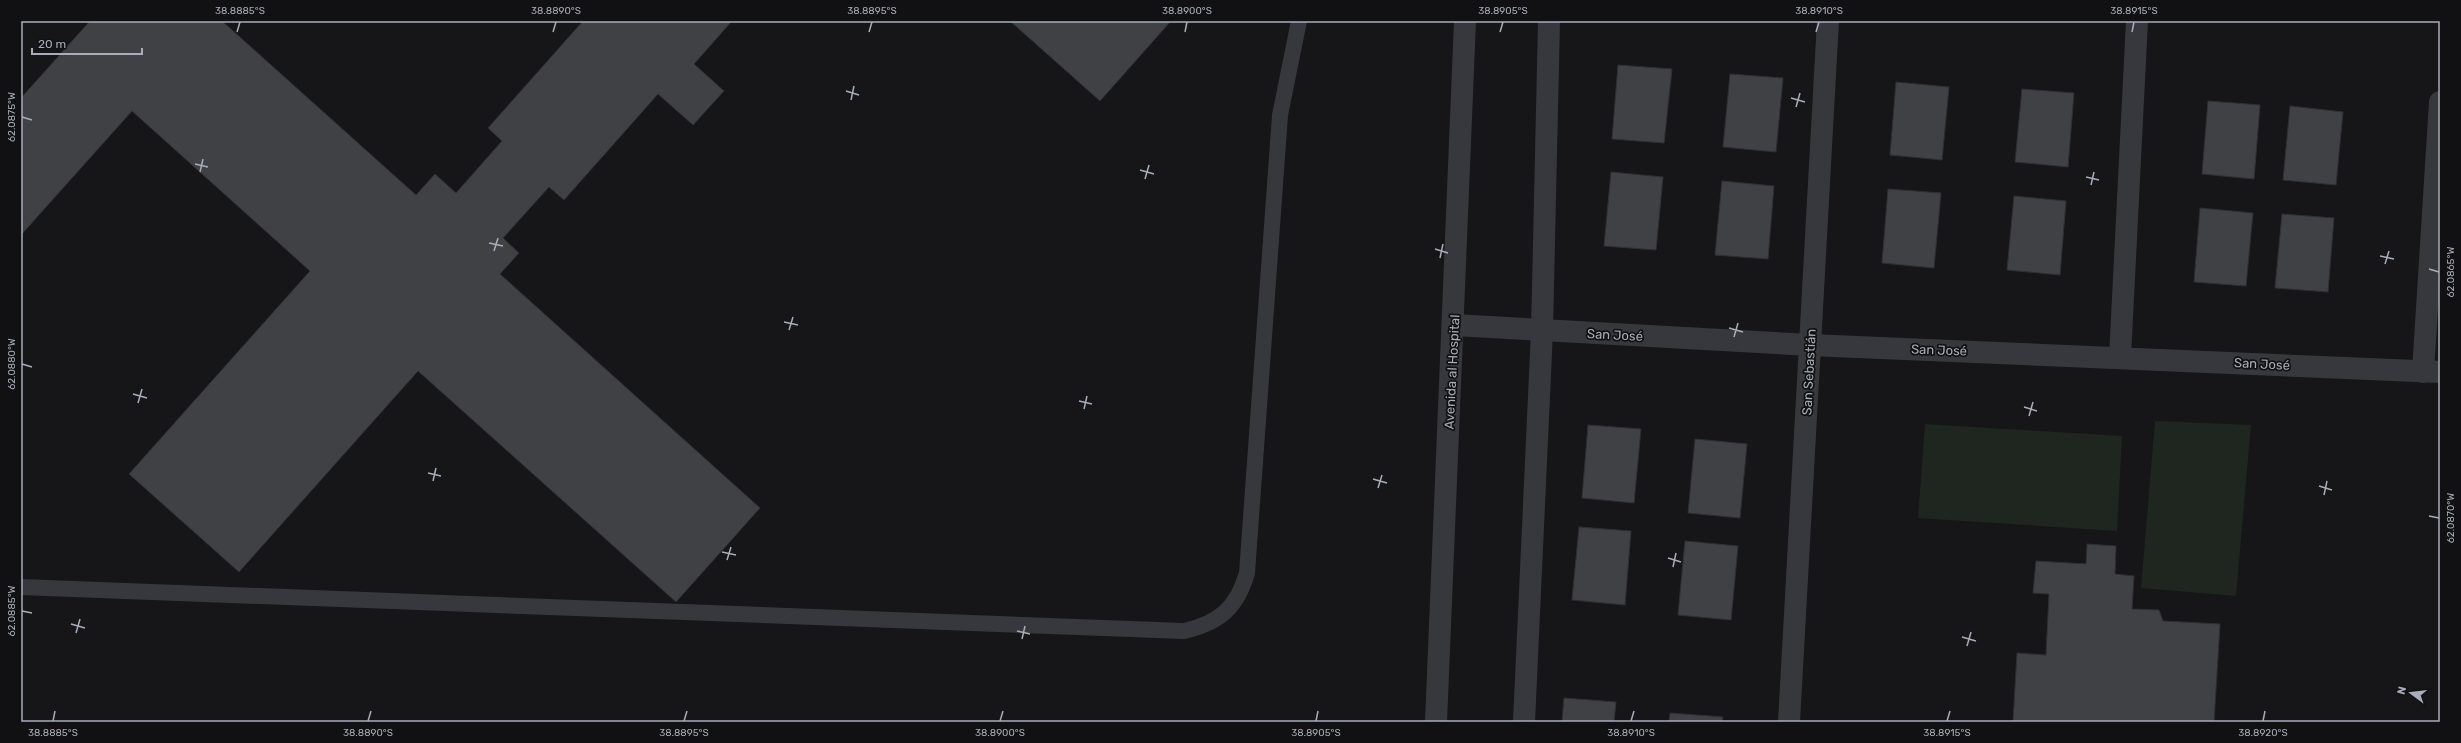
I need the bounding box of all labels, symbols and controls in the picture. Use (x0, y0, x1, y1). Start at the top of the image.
text: 38.8885°S (215, 5, 265, 17)
text: 38.8890°S (531, 5, 581, 17)
text: 38.8895°S (847, 5, 897, 17)
text: 38.8900°S (1162, 5, 1212, 17)
text: 38.8905°S (1478, 5, 1528, 17)
text: 38.8910°S (1795, 5, 1843, 17)
text: 38.8915°S (2110, 5, 2158, 17)
scale bar (32, 30, 142, 56)
text: 20 m (38, 37, 66, 51)
text: 62.0875°W (6, 92, 18, 142)
text: 62.0865°W (2445, 247, 2457, 297)
street label: Avenida al Hospital (1442, 314, 1462, 430)
street label: San José (1587, 326, 1643, 344)
street label: San Sebastián (1799, 328, 1819, 416)
text: 62.0880°W (6, 338, 18, 390)
street label: San José (1911, 342, 1967, 358)
street label: San José (2234, 355, 2290, 373)
text: 62.0870°W (2445, 493, 2457, 543)
text: 62.0885°W (6, 585, 18, 637)
north arrow (2391, 673, 2431, 713)
text: N (2395, 685, 2409, 696)
text: 38.8885°S (28, 727, 78, 739)
text: 38.8890°S (343, 727, 393, 739)
text: 38.8895°S (659, 727, 709, 739)
text: 38.8900°S (975, 727, 1025, 739)
text: 38.8905°S (1291, 727, 1341, 739)
text: 38.8910°S (1607, 727, 1655, 739)
text: 38.8915°S (1923, 727, 1971, 739)
text: 38.8920°S (2238, 727, 2288, 739)

